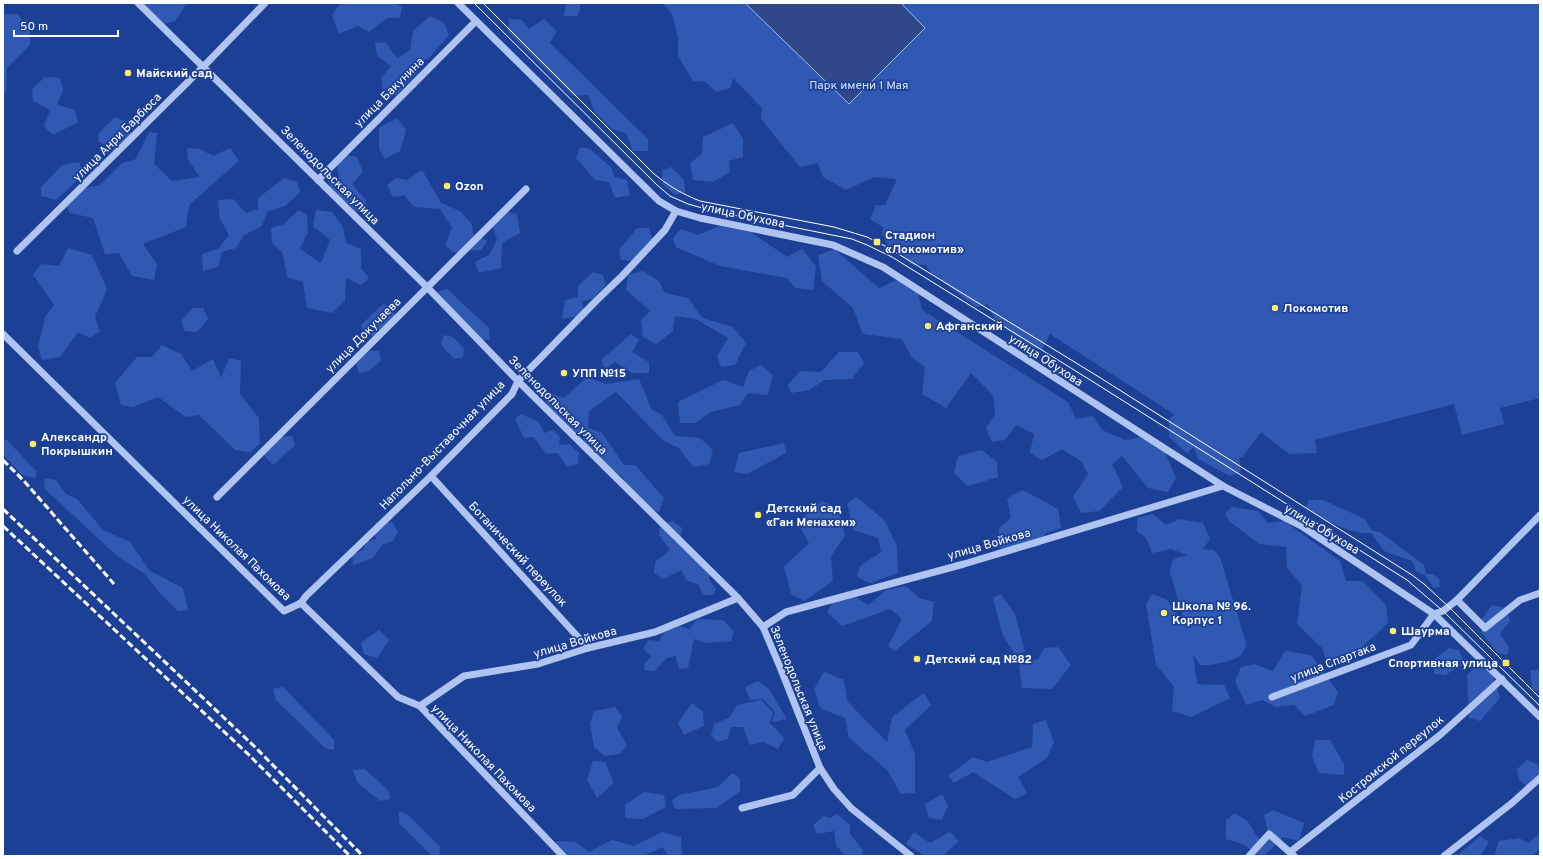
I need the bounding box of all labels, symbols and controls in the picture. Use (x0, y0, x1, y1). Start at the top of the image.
scale bar (14, 12, 118, 38)
text: 50 m (20, 19, 48, 35)
street label: улица Бакунина (351, 54, 428, 131)
place label: Майский сад (136, 66, 213, 82)
marker: Майский сад (123, 68, 133, 78)
park label: Парк имени 1 Мая (809, 78, 909, 94)
street label: улица Анри Барбюса (70, 90, 166, 186)
street label: Зеленодольская улица (276, 123, 382, 229)
place label: Ozon (455, 179, 484, 195)
marker: Ozon (442, 181, 452, 191)
street label: улица Обухова (699, 199, 786, 233)
place label: Стадион «Локомотив» (885, 228, 964, 258)
marker: Стадион «Локомотив» (872, 237, 882, 247)
street label: улица Докучаева (322, 294, 405, 377)
place label: Локомотив (1283, 301, 1348, 317)
marker: Локомотив (1270, 303, 1280, 313)
place label: Афганский (936, 319, 1003, 335)
marker: Афганский (923, 321, 933, 331)
street label: улица Обухова (1005, 331, 1086, 391)
street label: Зеленодольская улица (504, 353, 610, 459)
place label: УПП №15 (572, 366, 626, 382)
marker: УПП №15 (559, 368, 569, 378)
street label: Напольно-Выставочная улица (377, 378, 509, 514)
place label: Александр Покрышкин (41, 430, 113, 460)
marker: Александр Покрышкин (28, 439, 38, 449)
street label: улица Николая Пахомова (179, 493, 294, 605)
street label: Ботанический переулок (464, 499, 570, 611)
place label: Детский сад «Ган Менахем» (766, 501, 856, 531)
street label: улица Обухова (1281, 501, 1362, 559)
marker: Детский сад «Ган Менахем» (753, 510, 763, 520)
street label: улица Войкова (946, 525, 1033, 564)
place label: Школа № 96. Корпус 1 (1172, 599, 1251, 629)
marker: Школа № 96. Корпус 1 (1159, 608, 1169, 618)
street label: улица Войкова (532, 623, 619, 662)
street label: Зеленодольская улица (766, 623, 831, 753)
place label: Шаурма (1401, 624, 1450, 640)
marker: Шаурма (1388, 626, 1398, 636)
street label: улица Спартака (1288, 639, 1378, 687)
place label: Детский сад №82 (925, 652, 1032, 668)
marker: Детский сад №82 (912, 654, 922, 664)
place label: Спортивная улица (1388, 656, 1498, 672)
marker: Спортивная улица (1501, 658, 1511, 668)
street label: улица Николая Пахомова (427, 701, 539, 816)
street label: Костромской переулок (1336, 712, 1448, 807)

